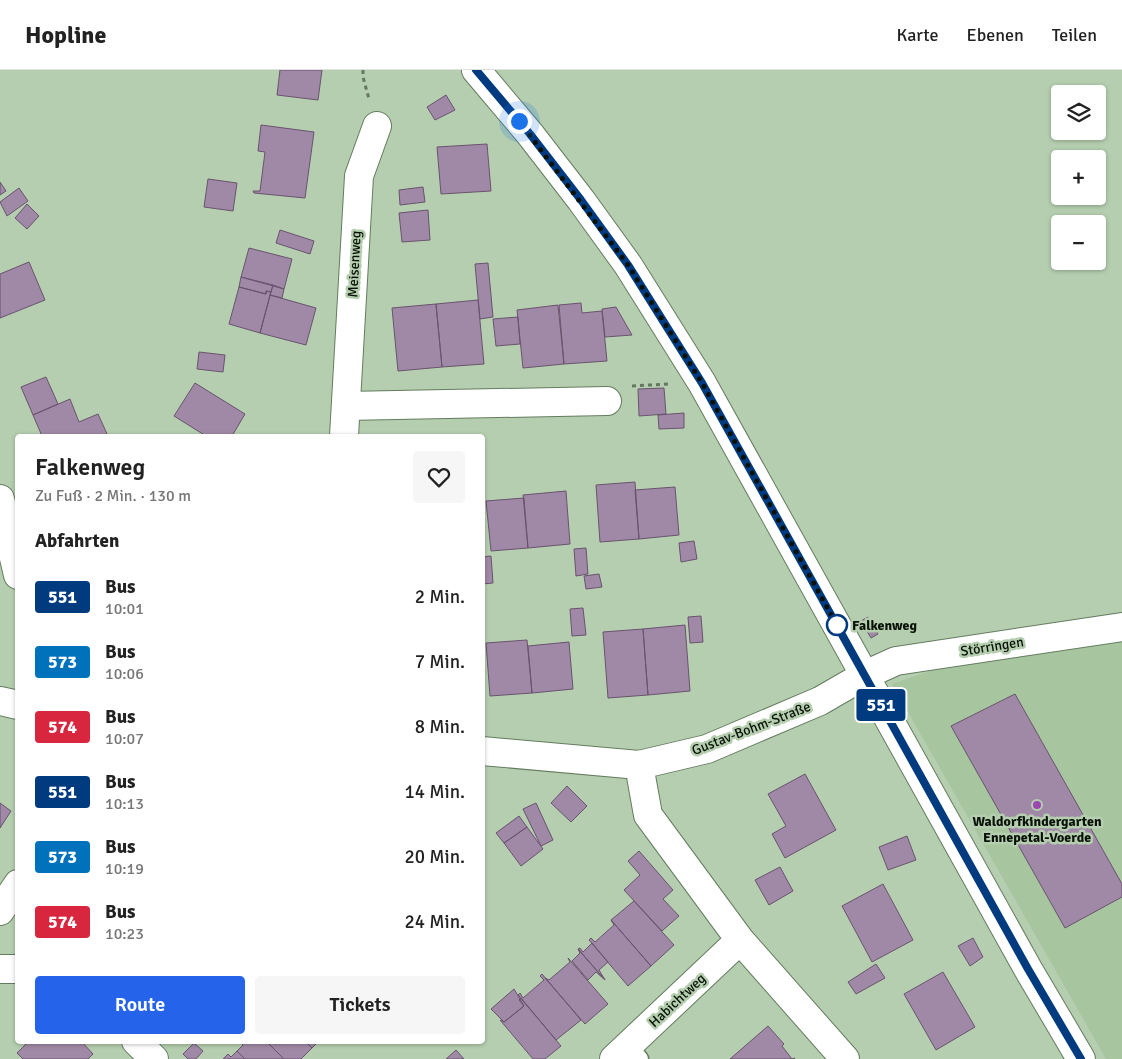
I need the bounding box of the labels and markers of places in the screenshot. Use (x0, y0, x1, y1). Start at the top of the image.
marker: Falkenweg (826, 614, 848, 636)
place label: Falkenweg (852, 617, 918, 634)
marker: Waldorfkindergarten Ennepetal-Voerde (1031, 799, 1043, 811)
place label: Waldorfkindergarten Ennepetal-Voerde (972, 813, 1102, 846)

